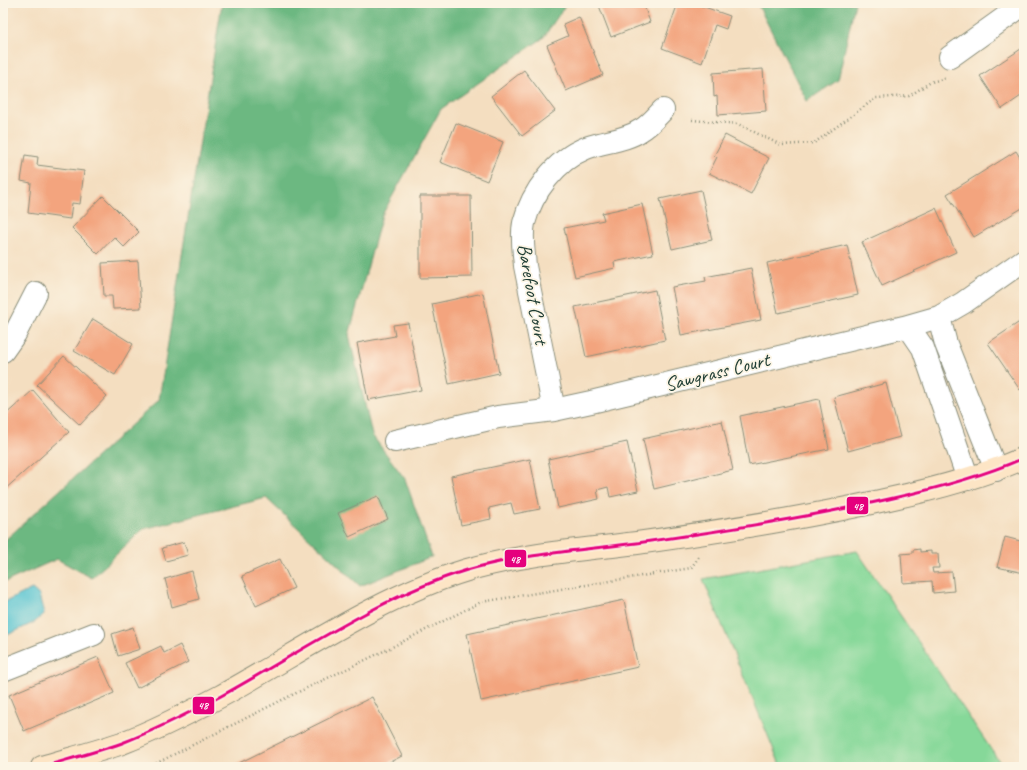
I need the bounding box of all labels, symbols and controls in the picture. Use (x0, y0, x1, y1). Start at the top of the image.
street label: Barefoot Court (512, 242, 555, 349)
street label: Sawgrass Court (662, 346, 774, 397)
line badge: 48 (846, 496, 869, 515)
text: 48 (853, 499, 865, 513)
line badge: 48 (504, 549, 527, 568)
text: 48 (510, 552, 522, 566)
line badge: 48 (192, 696, 215, 715)
text: 48 (198, 698, 210, 712)

